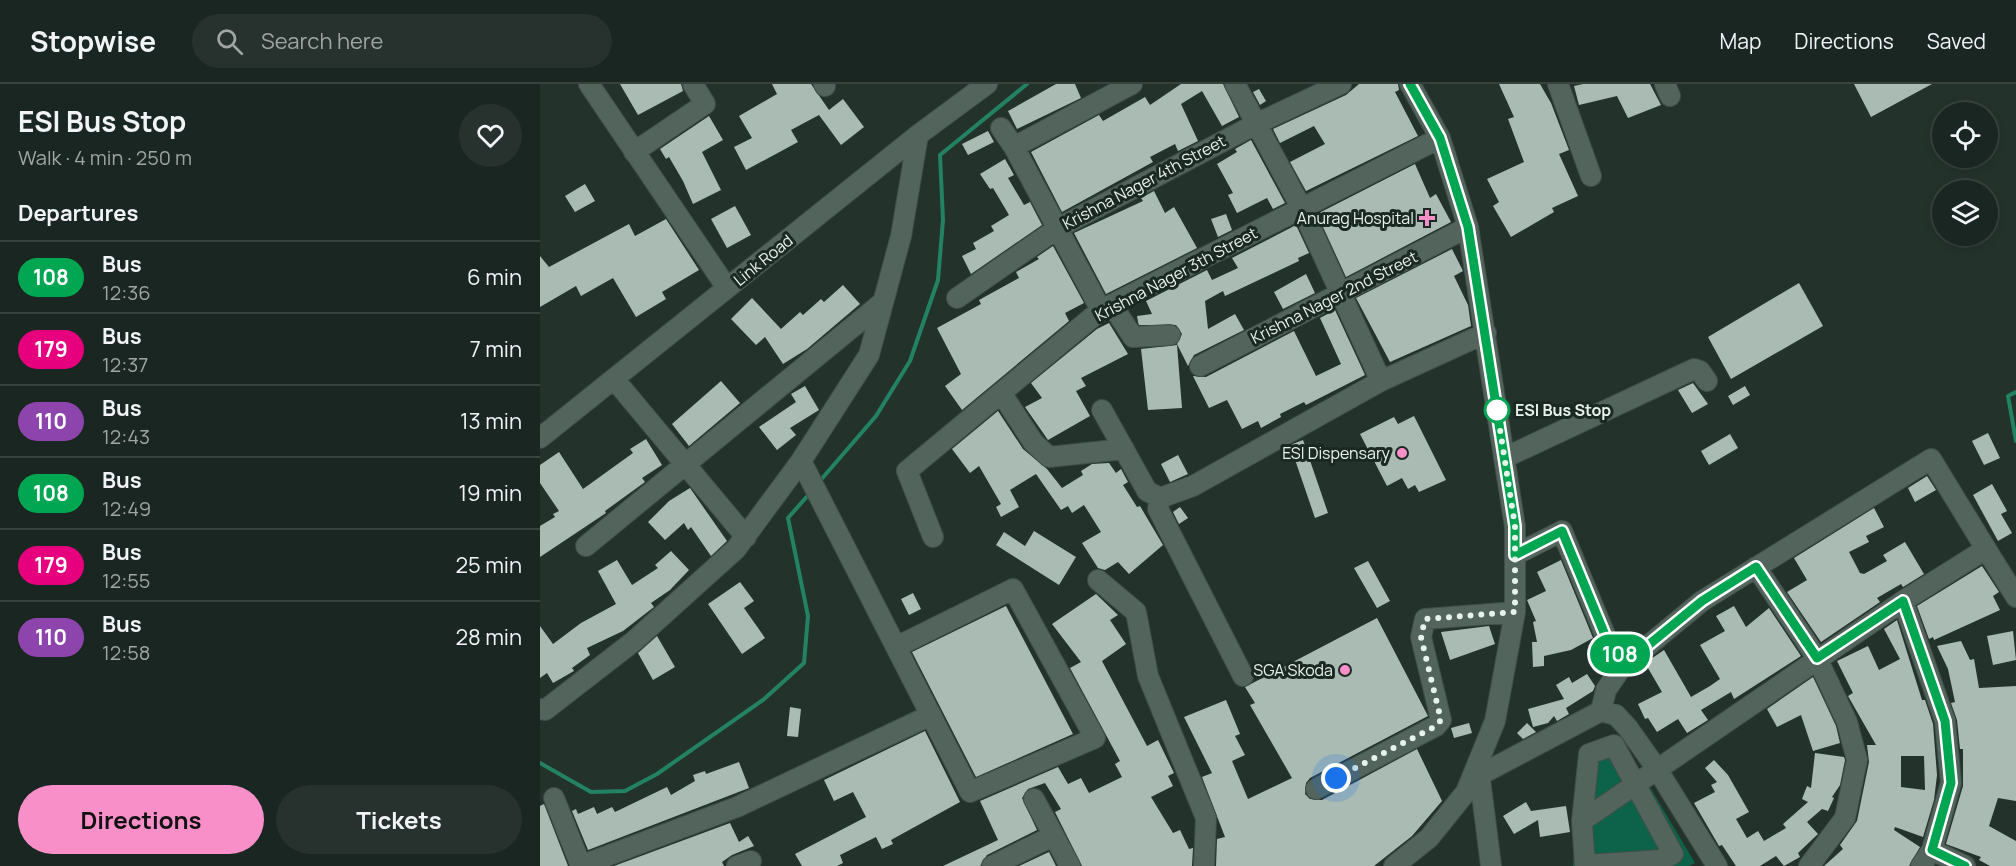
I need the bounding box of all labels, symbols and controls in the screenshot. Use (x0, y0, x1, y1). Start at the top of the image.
search box (192, 14, 612, 68)
text: Stopwise (30, 22, 156, 60)
icon: search (213, 25, 246, 58)
text: Search here (261, 26, 383, 56)
text: Map (1720, 27, 1761, 55)
text: Directions (1794, 27, 1894, 55)
text: Saved (1927, 27, 1986, 55)
text: ESI Bus Stop (18, 102, 186, 140)
map controls (1932, 102, 1998, 246)
button: locate (1932, 102, 1998, 168)
button: heart (459, 104, 522, 167)
street label: Krishna Nager 4th Street (1059, 130, 1229, 234)
text: Walk · 4 min · 250 m (18, 144, 192, 171)
button: layers (1932, 180, 1998, 246)
text: Departures (18, 198, 138, 228)
place label: Anurag Hospital (1297, 207, 1414, 229)
marker: Anurag Hospital (1418, 209, 1436, 227)
street label: Krishna Nager 3th Street (1091, 222, 1261, 326)
street label: Link Road (729, 229, 797, 291)
street label: Krishna Nager 2nd Street (1247, 245, 1421, 349)
text: Bus (102, 249, 142, 279)
text: 6 min (467, 262, 522, 292)
text: 108 (33, 263, 69, 291)
text: 12:36 (102, 279, 151, 306)
text: Bus (102, 321, 142, 351)
text: 7 min (470, 334, 522, 364)
text: 179 (34, 335, 68, 363)
text: 12:37 (102, 351, 148, 378)
text: Bus (102, 393, 142, 423)
marker: ESI Bus Stop (1484, 397, 1510, 423)
place label: ESI Bus Stop (1515, 399, 1611, 421)
text: 13 min (460, 406, 522, 436)
text: 110 (35, 407, 67, 435)
text: 12:43 (102, 423, 150, 450)
place label: ESI Dispensary (1282, 442, 1391, 464)
marker: ESI Dispensary (1395, 446, 1409, 460)
text: Bus (102, 465, 142, 495)
text: 19 min (459, 478, 522, 508)
text: 108 (33, 479, 69, 507)
text: 12:49 (102, 495, 151, 522)
text: Bus (102, 537, 142, 567)
text: 25 min (455, 550, 522, 580)
text: 179 (34, 551, 68, 579)
text: 12:55 (102, 567, 150, 594)
text: Bus (102, 609, 142, 639)
text: 28 min (455, 622, 522, 652)
text: 110 (35, 623, 67, 651)
line badge: 108 (1586, 634, 1654, 674)
text: 12:58 (102, 639, 150, 666)
text: 108 (1602, 640, 1638, 668)
place label: SGA Skoda (1253, 659, 1333, 681)
marker: SGA Skoda (1338, 663, 1352, 677)
your location (1321, 763, 1351, 793)
button: Directions (18, 785, 264, 854)
button: Tickets (276, 785, 522, 854)

